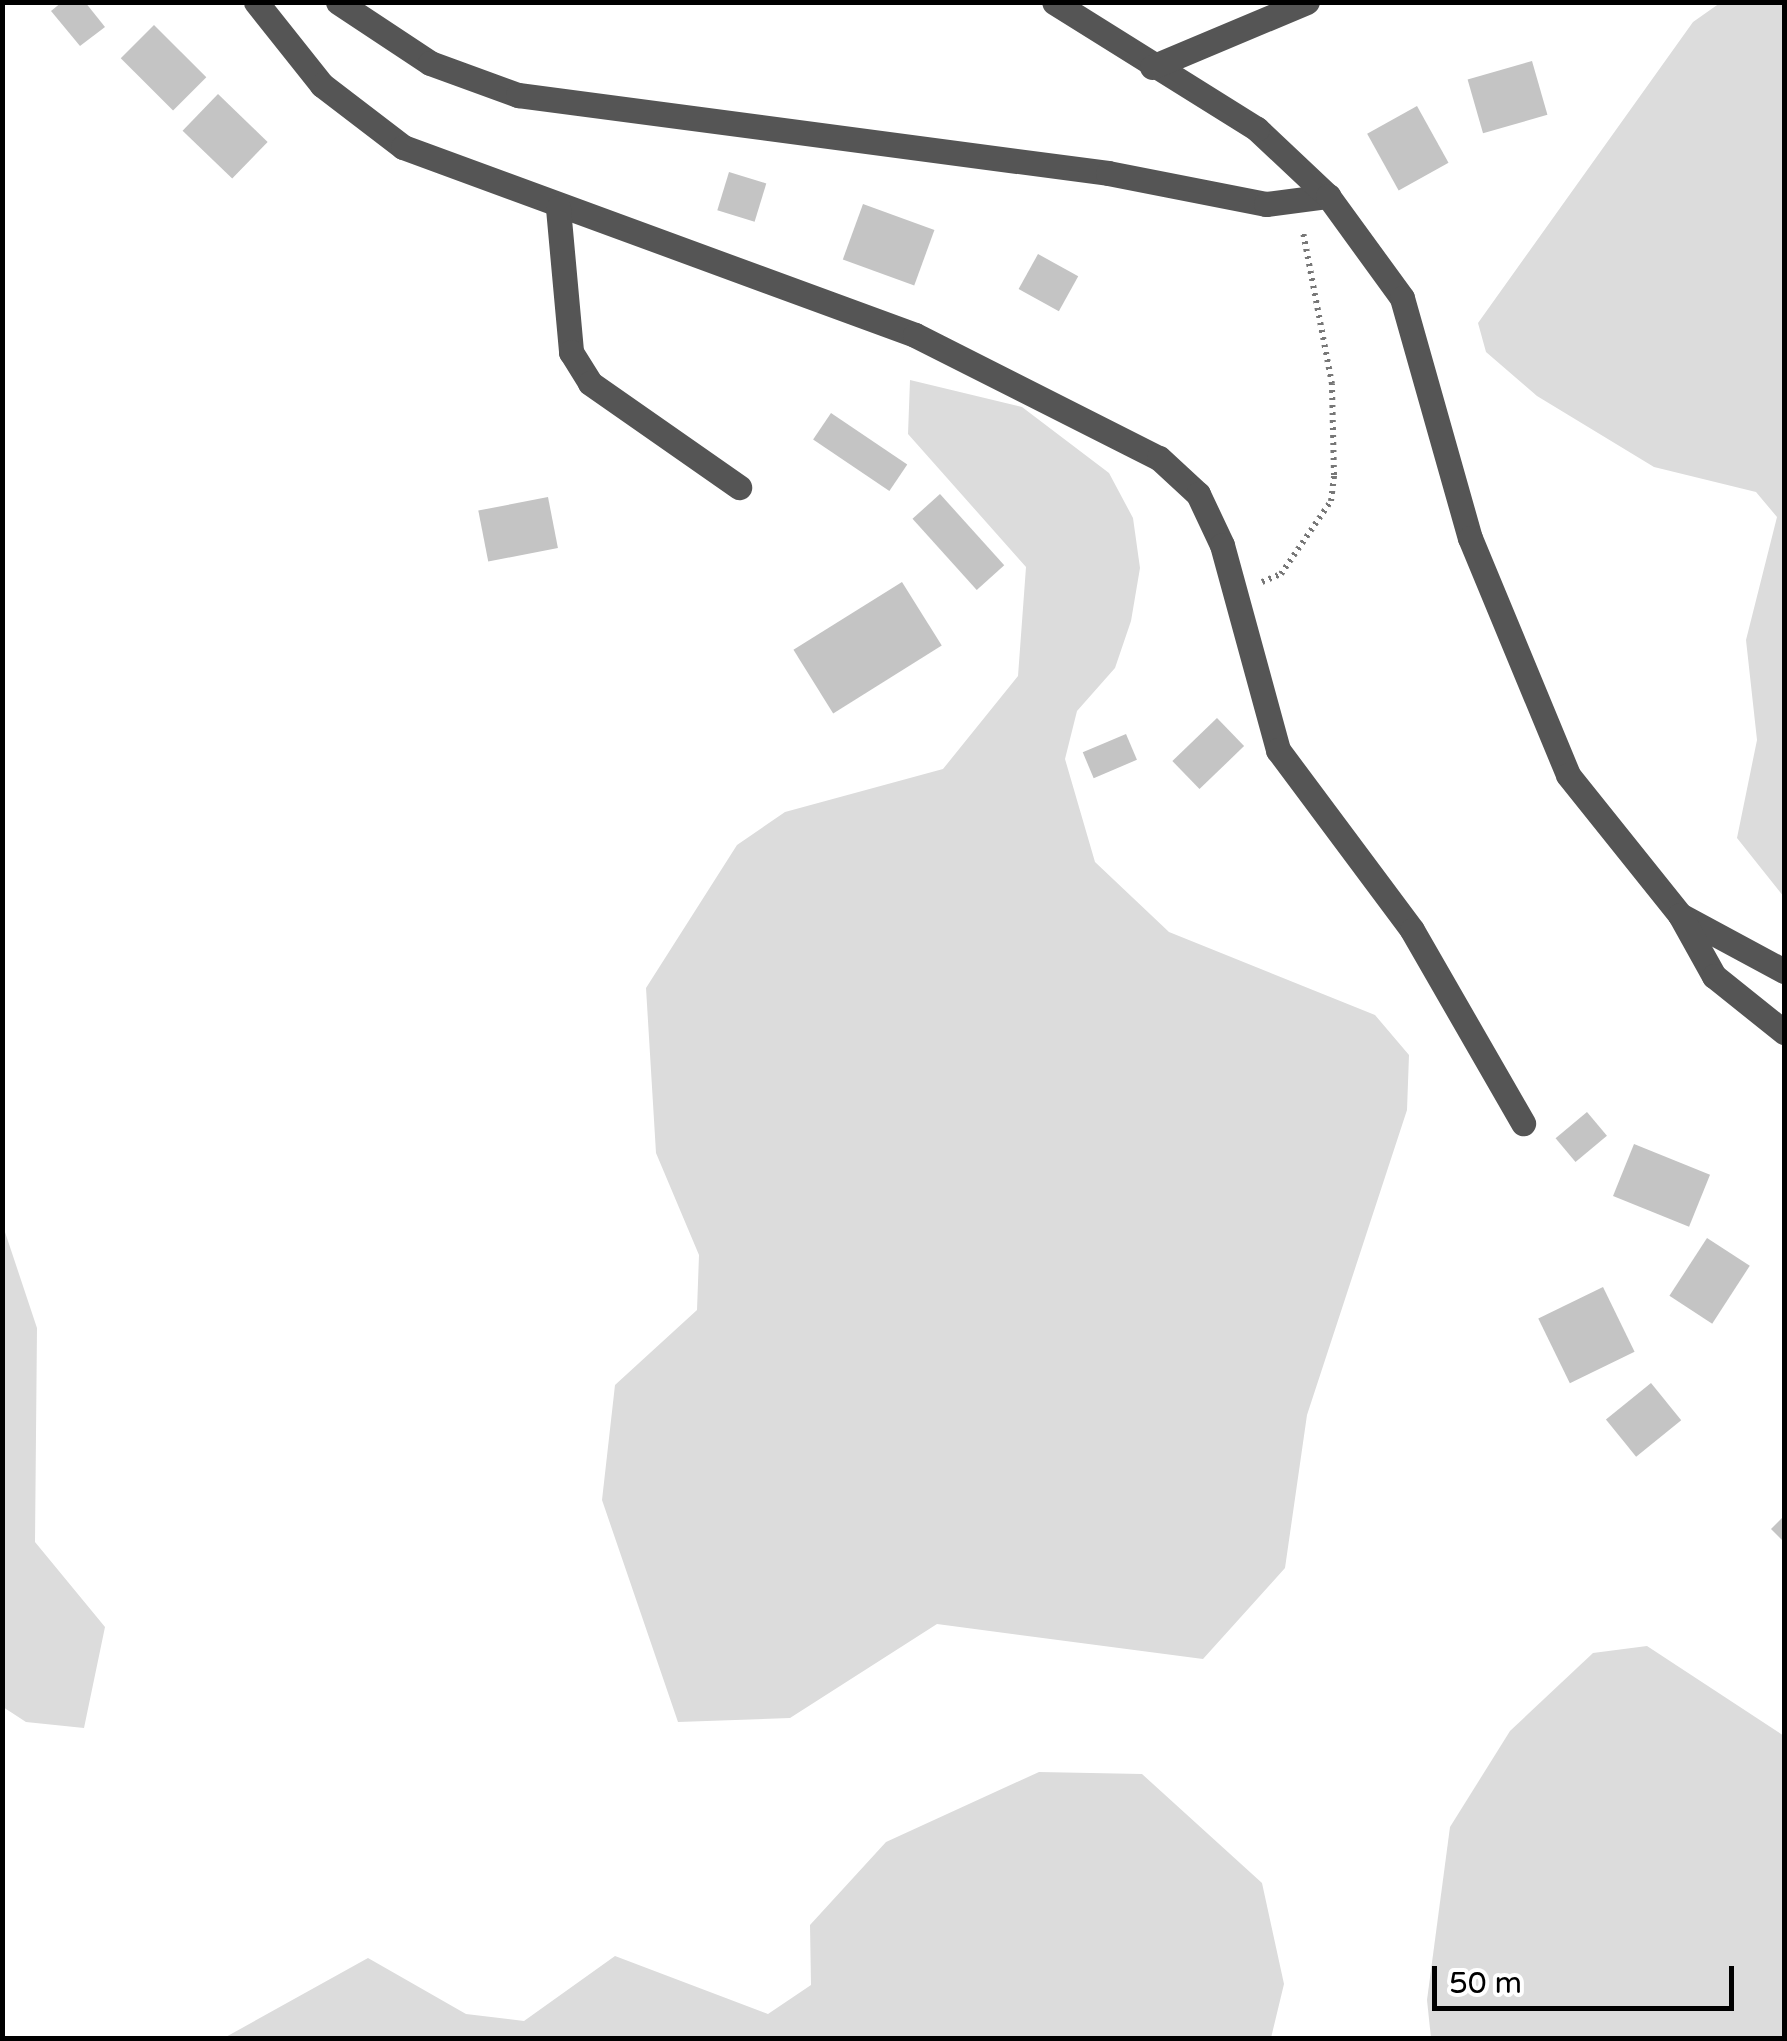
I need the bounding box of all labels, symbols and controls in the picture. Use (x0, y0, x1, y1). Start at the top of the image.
scale bar (1437, 1946, 1740, 2008)
text: 50 m (1449, 1965, 1522, 2002)

